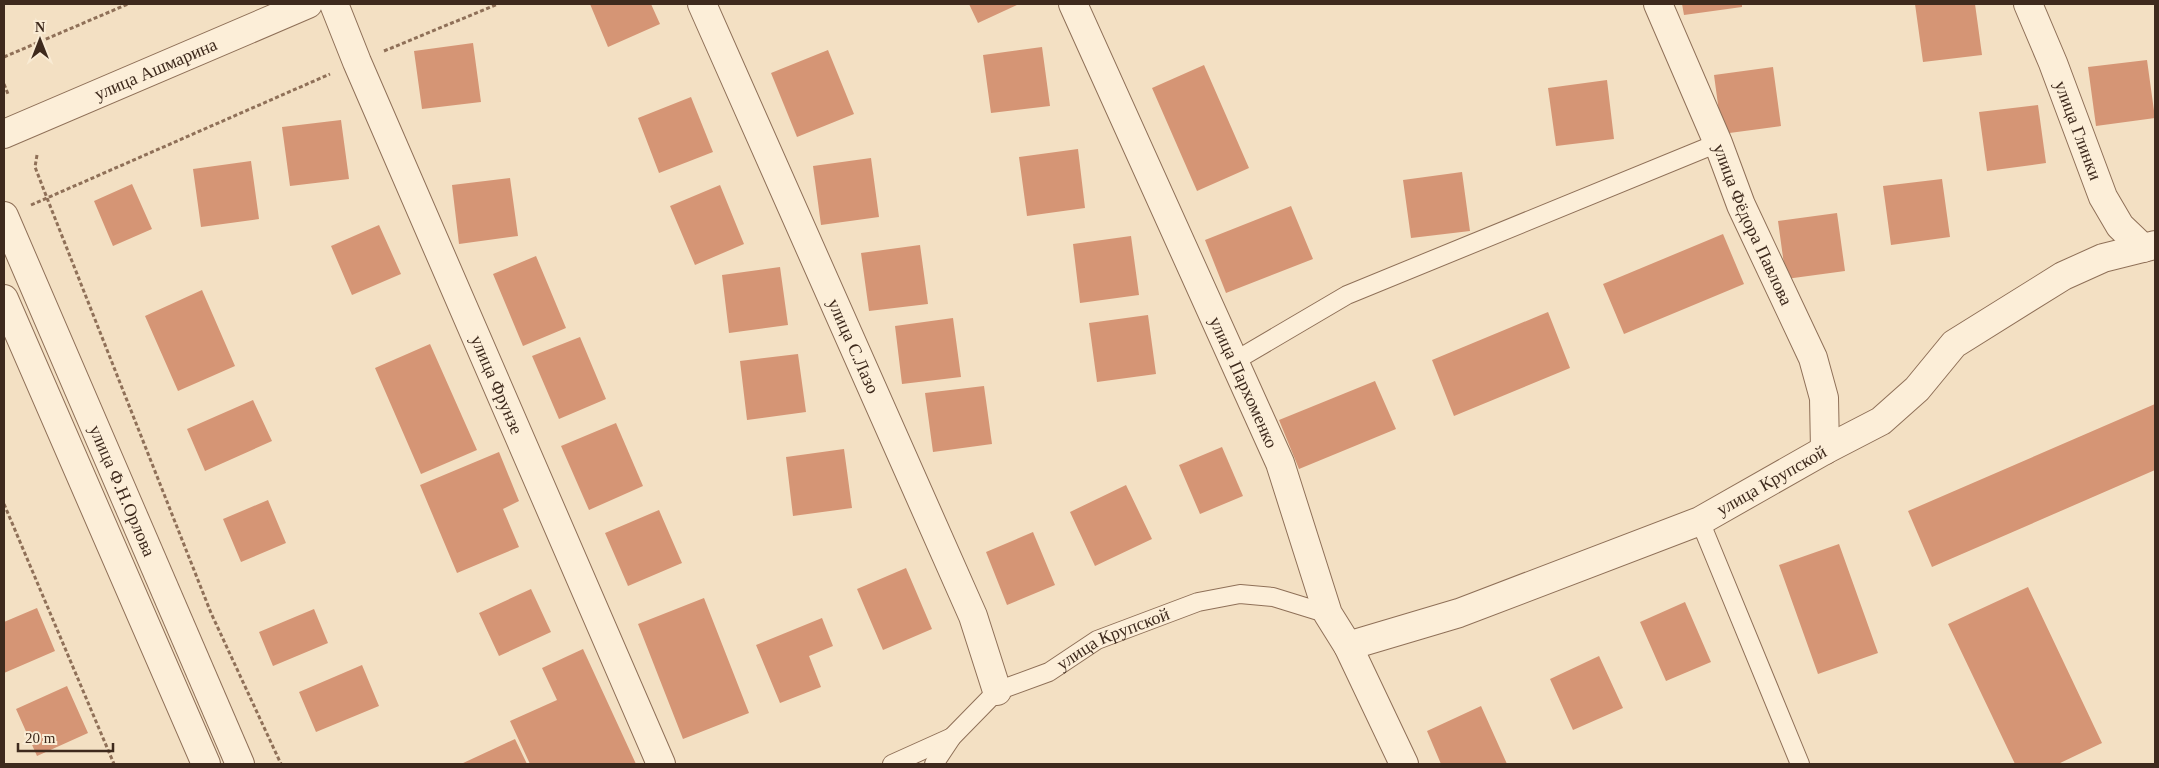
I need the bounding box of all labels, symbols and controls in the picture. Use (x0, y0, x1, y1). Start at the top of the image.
north arrow (15, 15, 65, 65)
text: N (35, 20, 45, 35)
street label: улица Ашмарина (91, 34, 220, 104)
street label: улица Глинки (2050, 78, 2106, 183)
street label: улица Фёдора Павлова (1709, 141, 1797, 308)
street label: улица С.Лазо (824, 295, 883, 397)
street label: улица Пархоменко (1205, 314, 1282, 451)
street label: улица Фрунзе (467, 332, 527, 437)
street label: улица Ф.Н.Орлова (85, 422, 159, 559)
street label: улица Крупской (1713, 441, 1830, 519)
street label: улица Крупской (1053, 604, 1173, 674)
scale bar (18, 720, 112, 752)
text: 20 m (25, 730, 56, 746)

